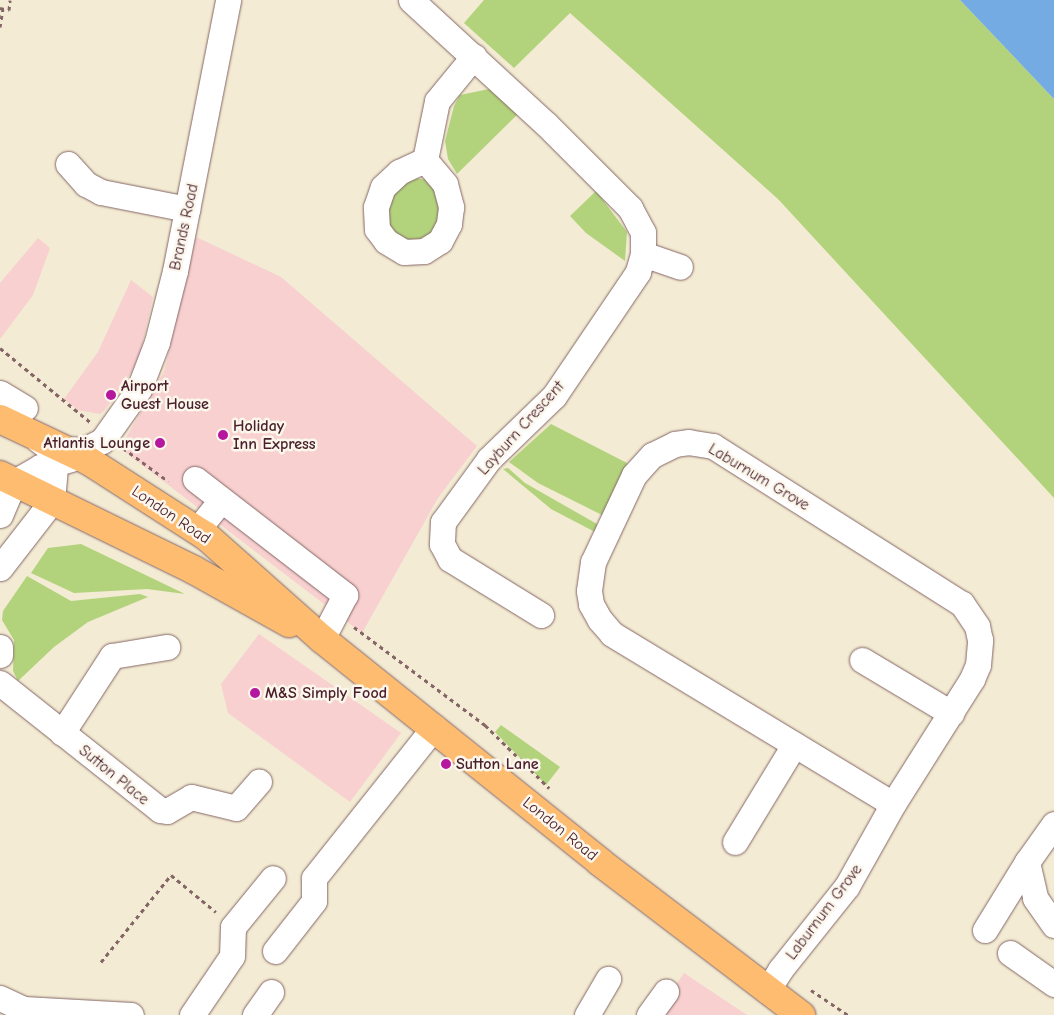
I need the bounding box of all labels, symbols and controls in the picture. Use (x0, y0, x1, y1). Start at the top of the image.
street label: Brands Road (165, 182, 203, 272)
place label: Airport Guest House (121, 376, 209, 414)
street label: Layburn Crescent (474, 377, 568, 479)
marker: Airport Guest House (105, 389, 117, 401)
place label: Holiday Inn Express (233, 416, 316, 454)
marker: Holiday Inn Express (217, 429, 229, 441)
place label: Atlantis Lounge (44, 433, 150, 453)
marker: Atlantis Lounge (154, 437, 166, 449)
street label: Laburnum Grove (705, 439, 813, 515)
street label: London Road (128, 482, 214, 548)
place label: M&S Simply Food (265, 683, 387, 703)
marker: M&S Simply Food (249, 687, 261, 699)
street label: Sutton Place (75, 741, 153, 809)
place label: Sutton Lane (456, 754, 539, 774)
marker: Sutton Lane (440, 758, 452, 770)
street label: London Road (519, 793, 601, 865)
street label: Laburnum Grove (782, 860, 866, 964)

